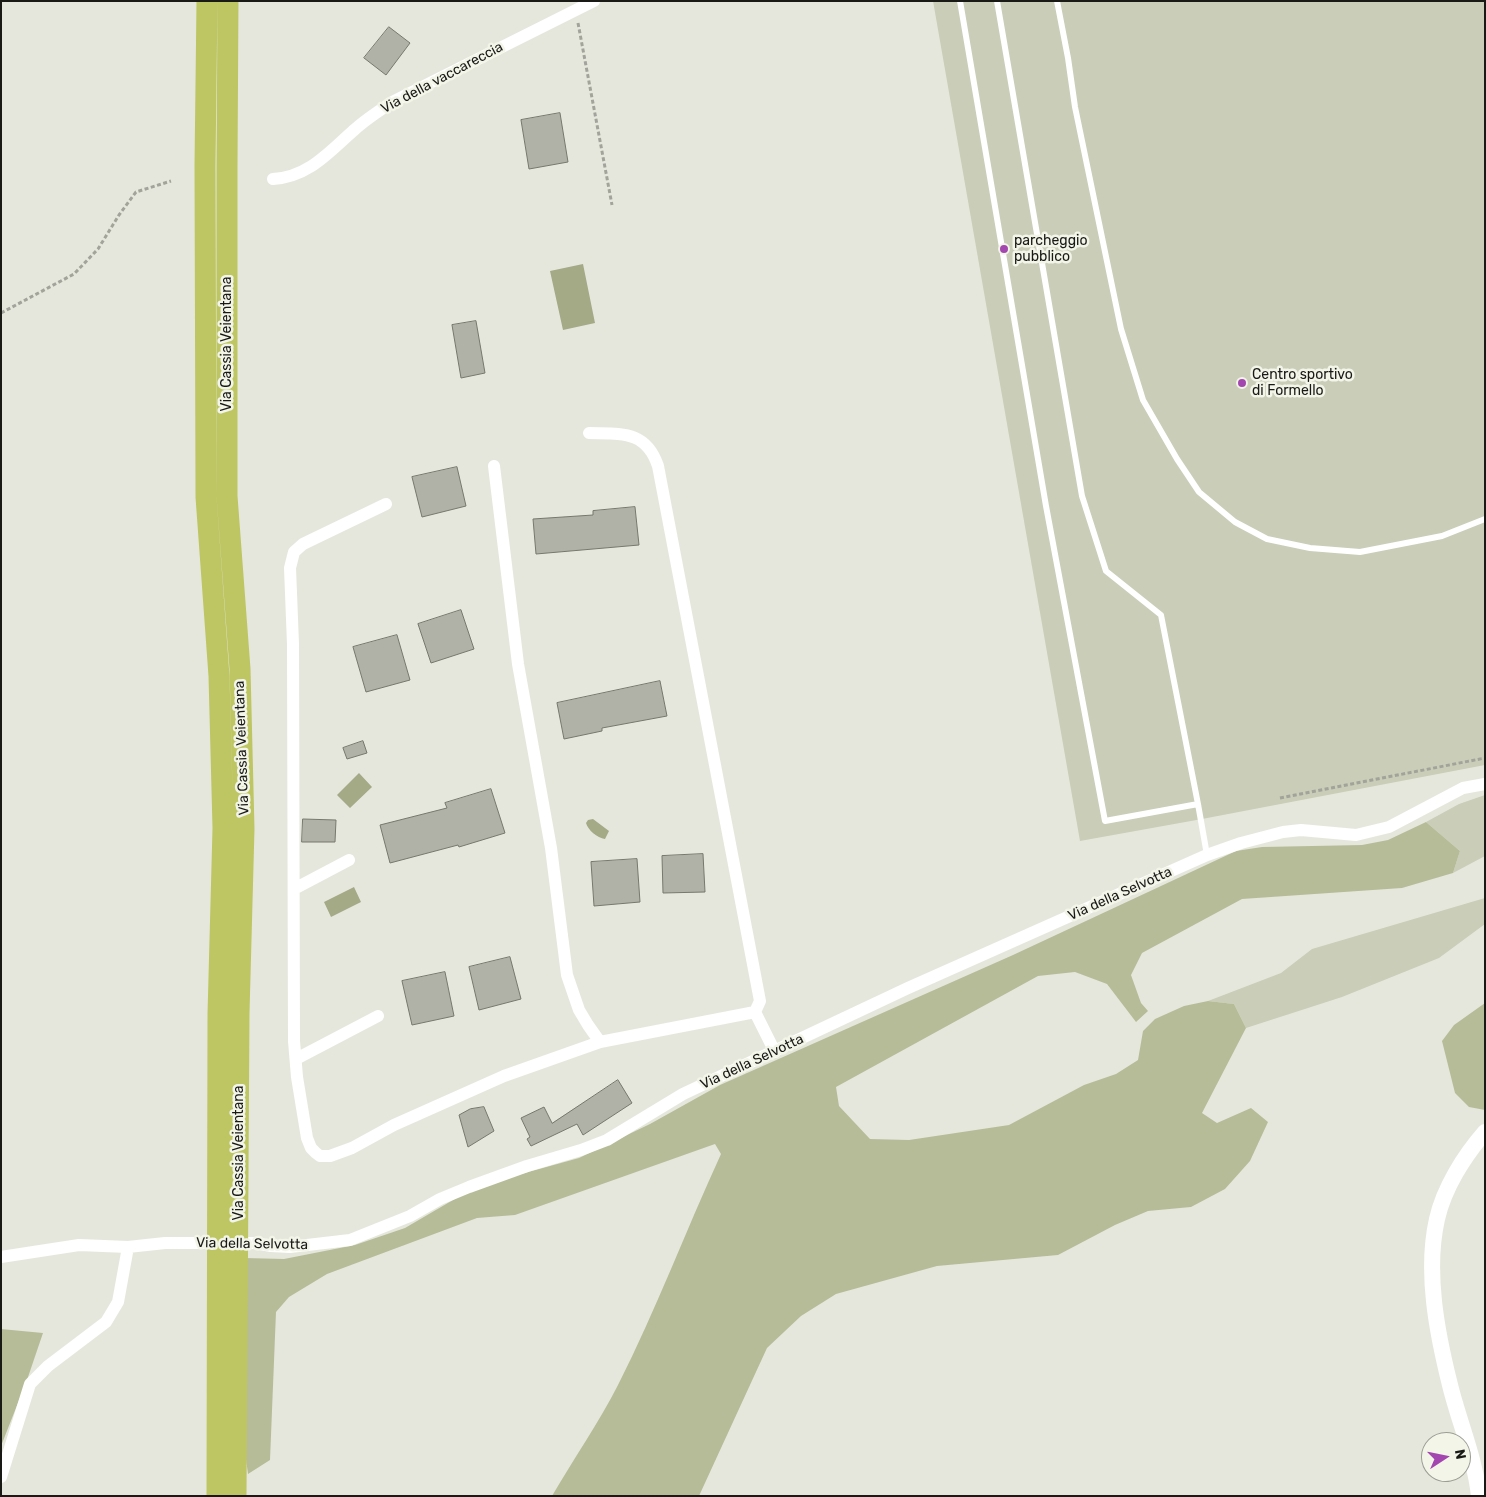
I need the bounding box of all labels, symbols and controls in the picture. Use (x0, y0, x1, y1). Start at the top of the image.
street label: Via della vaccareccia (378, 39, 506, 117)
place label: parcheggio pubblico (1014, 233, 1087, 266)
marker: parcheggio pubblico (998, 243, 1010, 255)
street label: Via Cassia Veientana (219, 277, 235, 411)
place label: Centro sportivo di Formello (1252, 367, 1353, 400)
marker: Centro sportivo di Formello (1236, 377, 1248, 389)
street label: Via Cassia Veientana (231, 680, 253, 816)
street label: Via della Selvotta (1065, 864, 1175, 924)
street label: Via della Selvotta (698, 1031, 806, 1093)
street label: Via Cassia Veientana (231, 1086, 247, 1220)
street label: Via della Selvotta (196, 1235, 308, 1253)
north arrow (1421, 1432, 1471, 1482)
text: N (1451, 1448, 1470, 1461)

